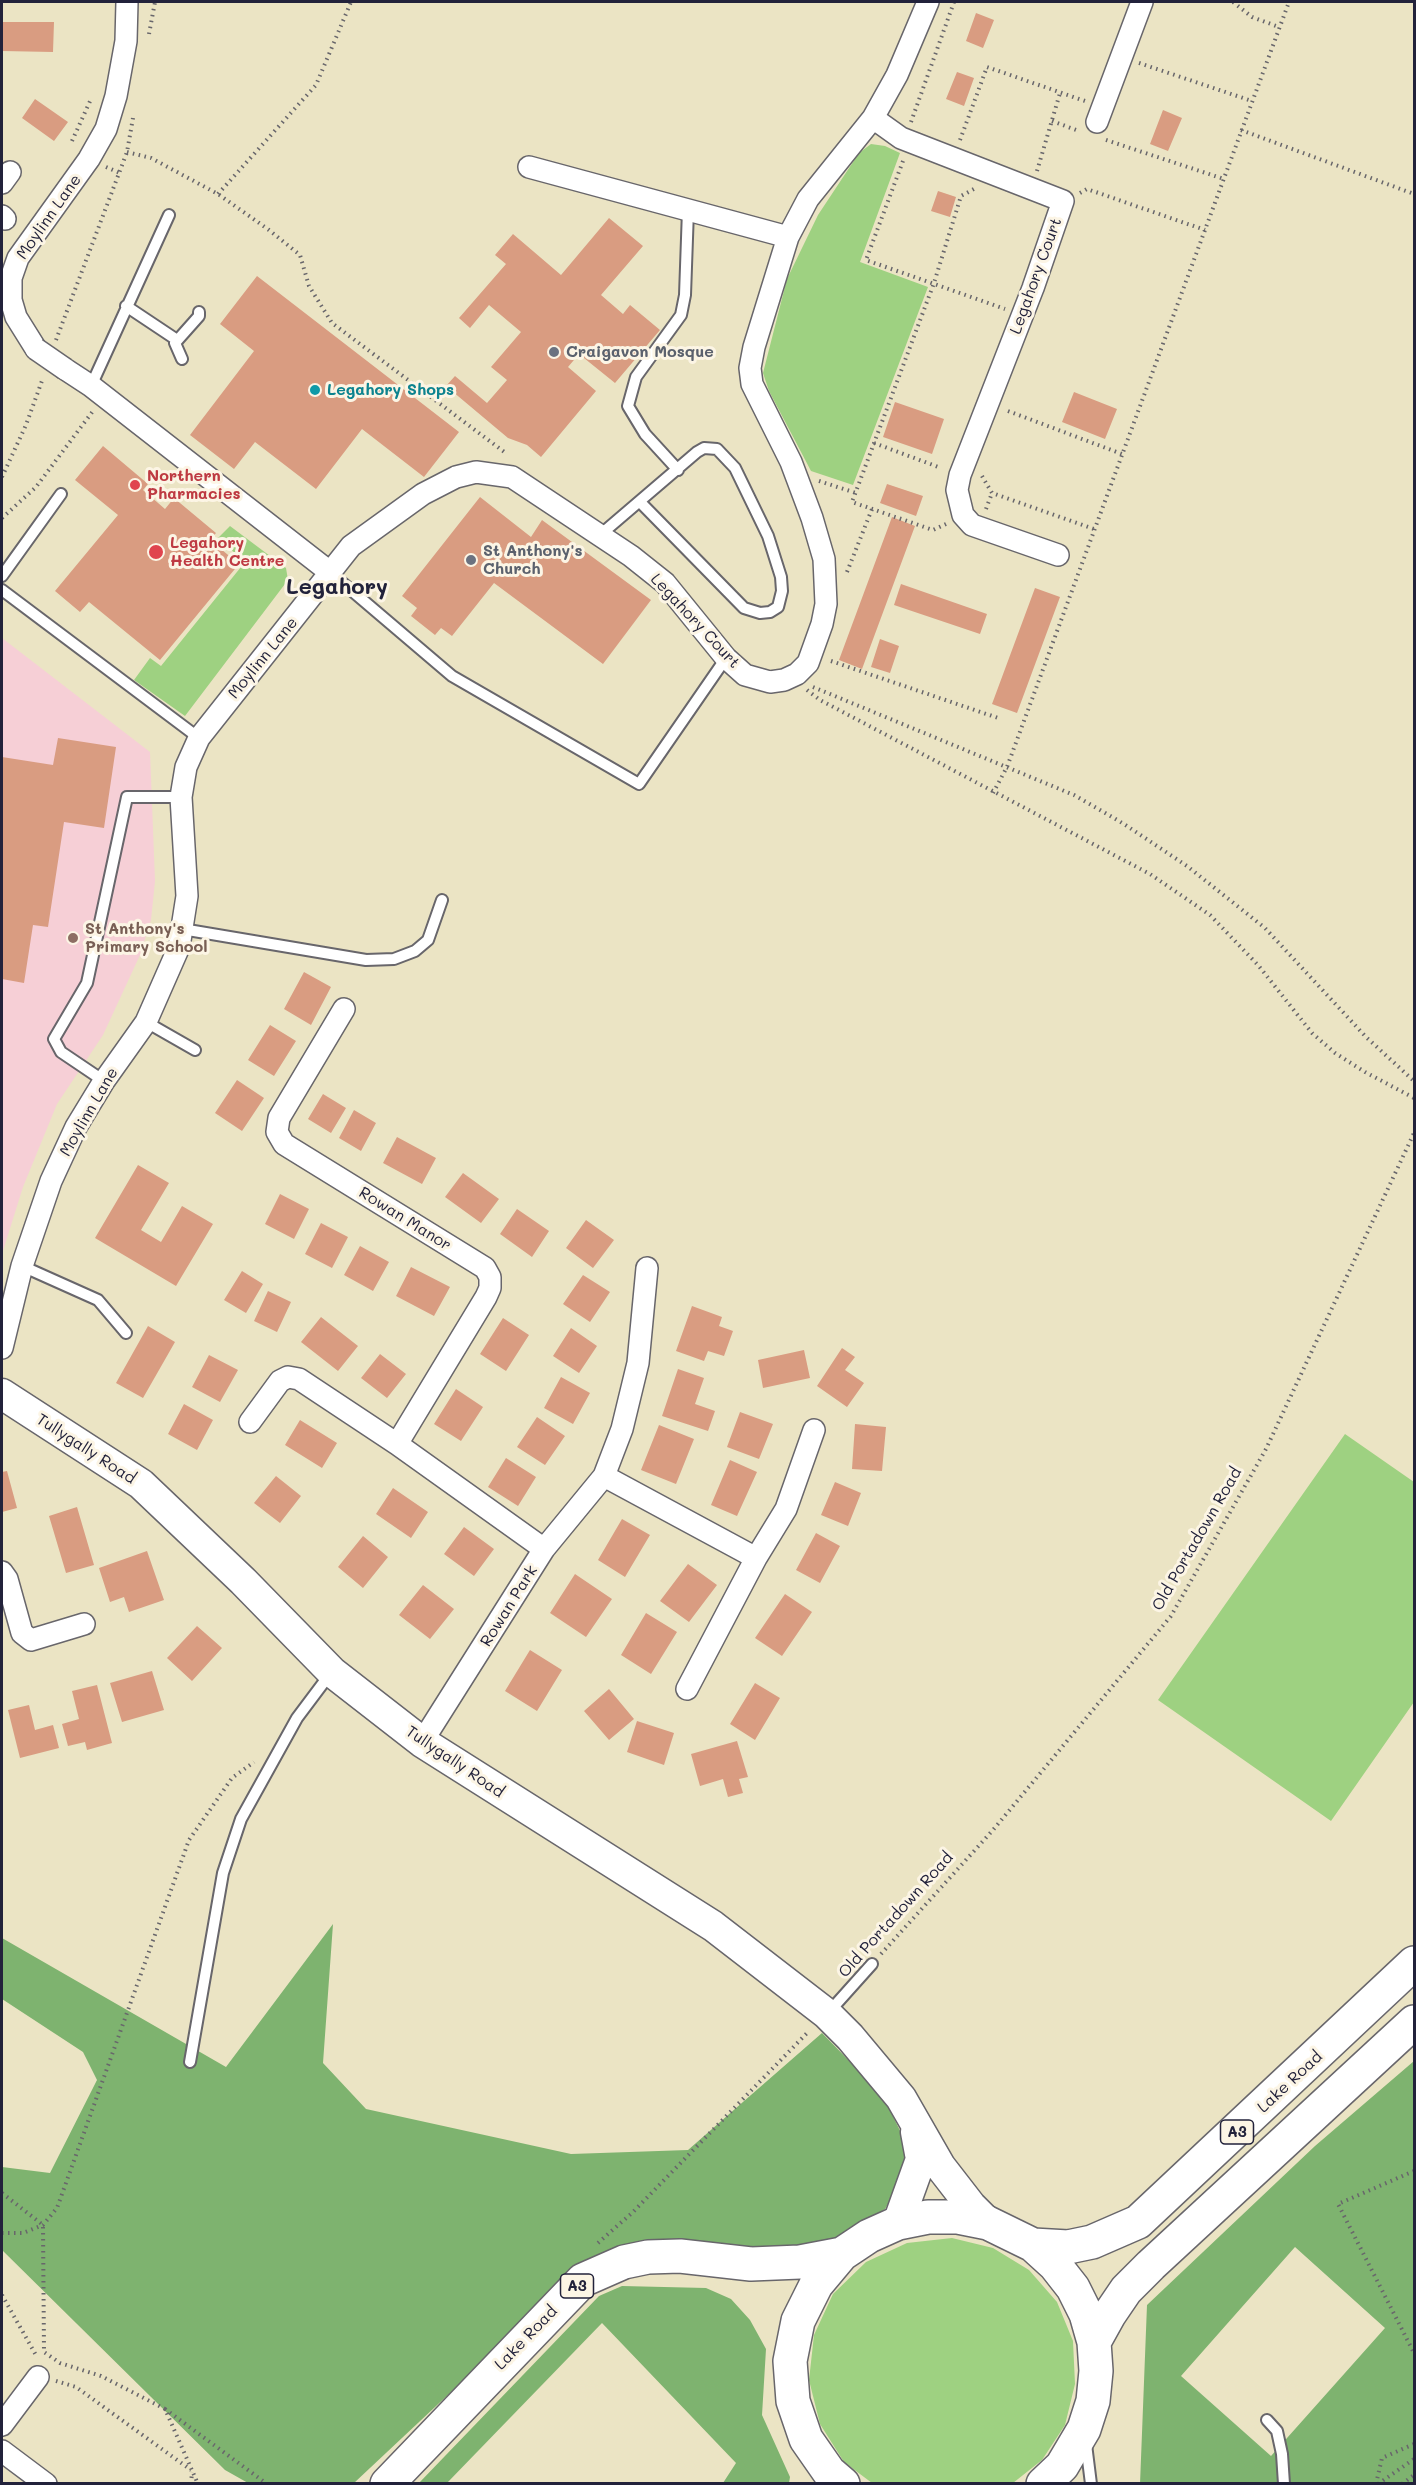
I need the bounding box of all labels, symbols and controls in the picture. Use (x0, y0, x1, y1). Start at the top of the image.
street label: Moylinn Lane (13, 171, 85, 263)
street label: Legahory Court (1006, 215, 1066, 337)
place label: Craigavon Mosque (566, 342, 714, 362)
marker: Craigavon Mosque (547, 345, 561, 359)
place label: Legahory Shops (327, 380, 454, 400)
marker: Legahory Shops (308, 383, 322, 397)
place label: Northern Pharmacies (147, 466, 240, 504)
marker: Northern Pharmacies (128, 478, 142, 492)
place label: Legahory Health Centre (170, 533, 284, 571)
place label: St Anthony's Church (483, 541, 583, 579)
marker: Legahory Health Centre (147, 543, 165, 561)
marker: St Anthony's Church (464, 553, 478, 567)
street label: Legahory Court (646, 570, 744, 672)
district label: Legahory (286, 574, 388, 600)
street label: Moylinn Lane (224, 613, 302, 703)
place label: St Anthony's Primary School (85, 919, 208, 957)
marker: St Anthony's Primary School (66, 931, 80, 945)
street label: Moylinn Lane (56, 1064, 122, 1160)
street label: Rowan Manor (355, 1183, 455, 1255)
street label: Tullygally Road (33, 1410, 139, 1488)
street label: Old Portadown Road (1148, 1464, 1246, 1614)
street label: Rowan Park (476, 1562, 542, 1650)
street label: Tullygally Road (402, 1722, 508, 1802)
street label: Old Portadown Road (835, 1848, 957, 1982)
street label: Lake Road (1254, 2047, 1326, 2117)
road number: A3 (1220, 2120, 1254, 2144)
road number: A3 (560, 2274, 594, 2298)
street label: Lake Road (491, 2302, 561, 2374)

